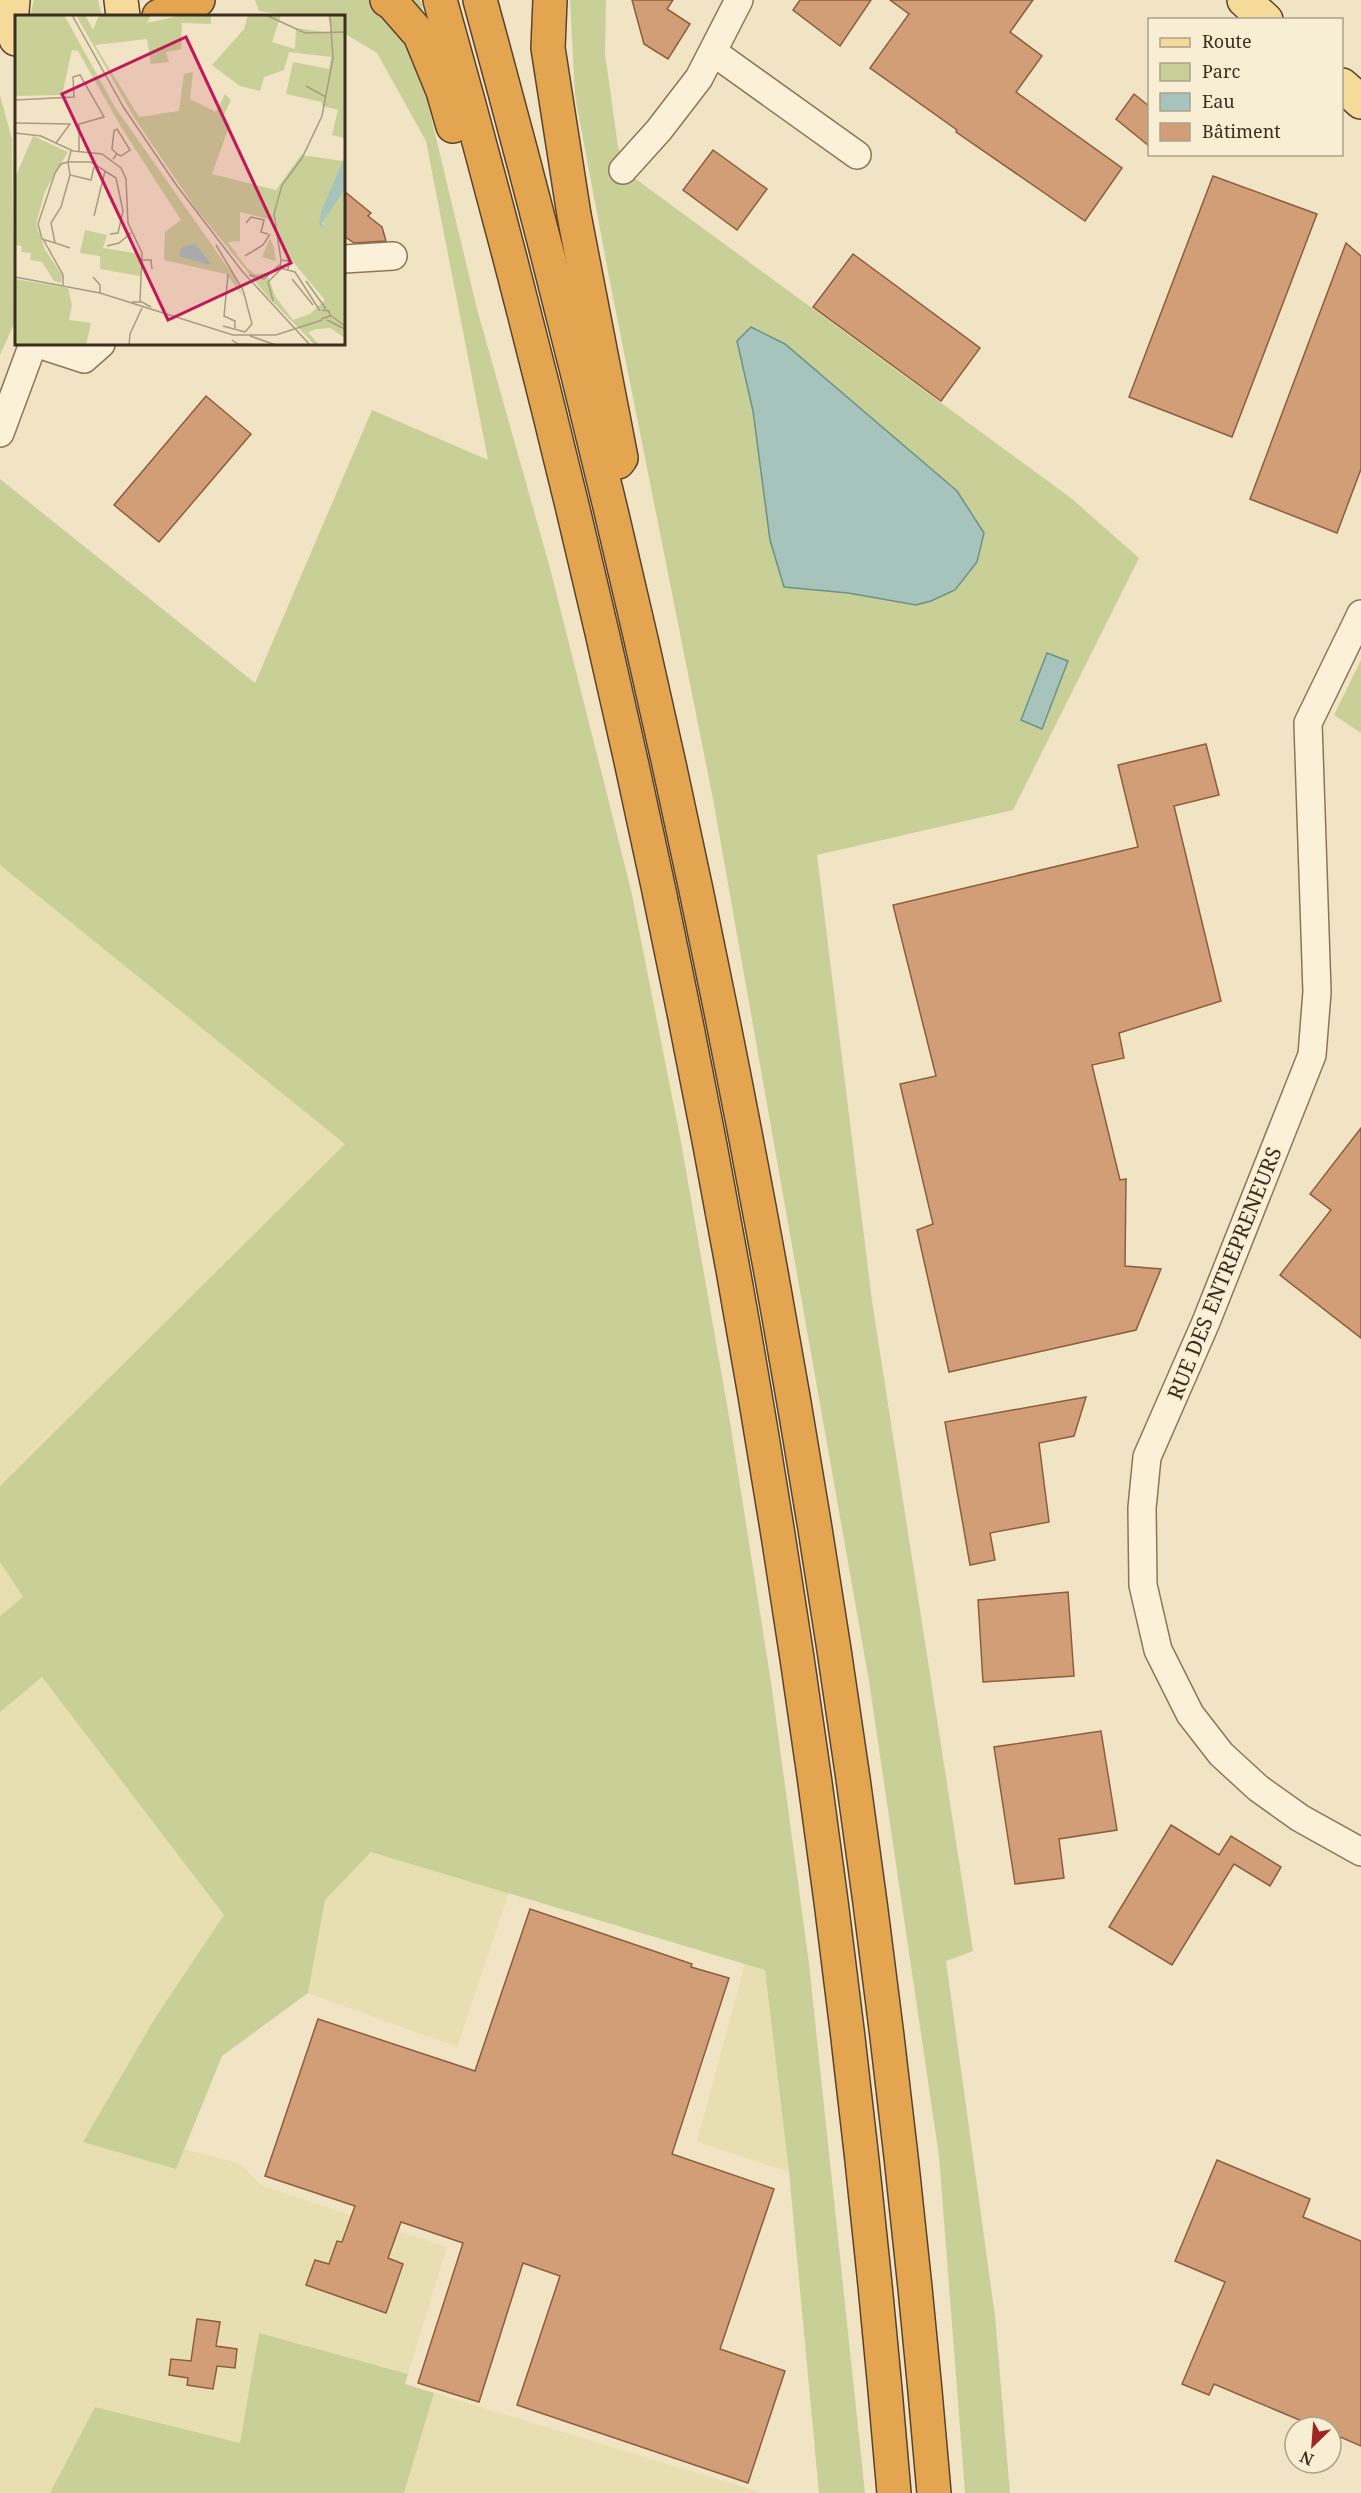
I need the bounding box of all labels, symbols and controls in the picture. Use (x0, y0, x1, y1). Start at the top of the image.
inset map (15, 15, 345, 345)
legend (1148, 18, 1343, 156)
text: Route (1202, 29, 1252, 53)
text: Parc (1202, 59, 1240, 83)
text: Eau (1202, 89, 1235, 113)
text: Bâtiment (1202, 119, 1281, 143)
street label: RUE DES ENTREPRENEURS (1160, 1143, 1288, 1403)
north arrow (1283, 2415, 1343, 2475)
text: N (1296, 2446, 1317, 2471)

